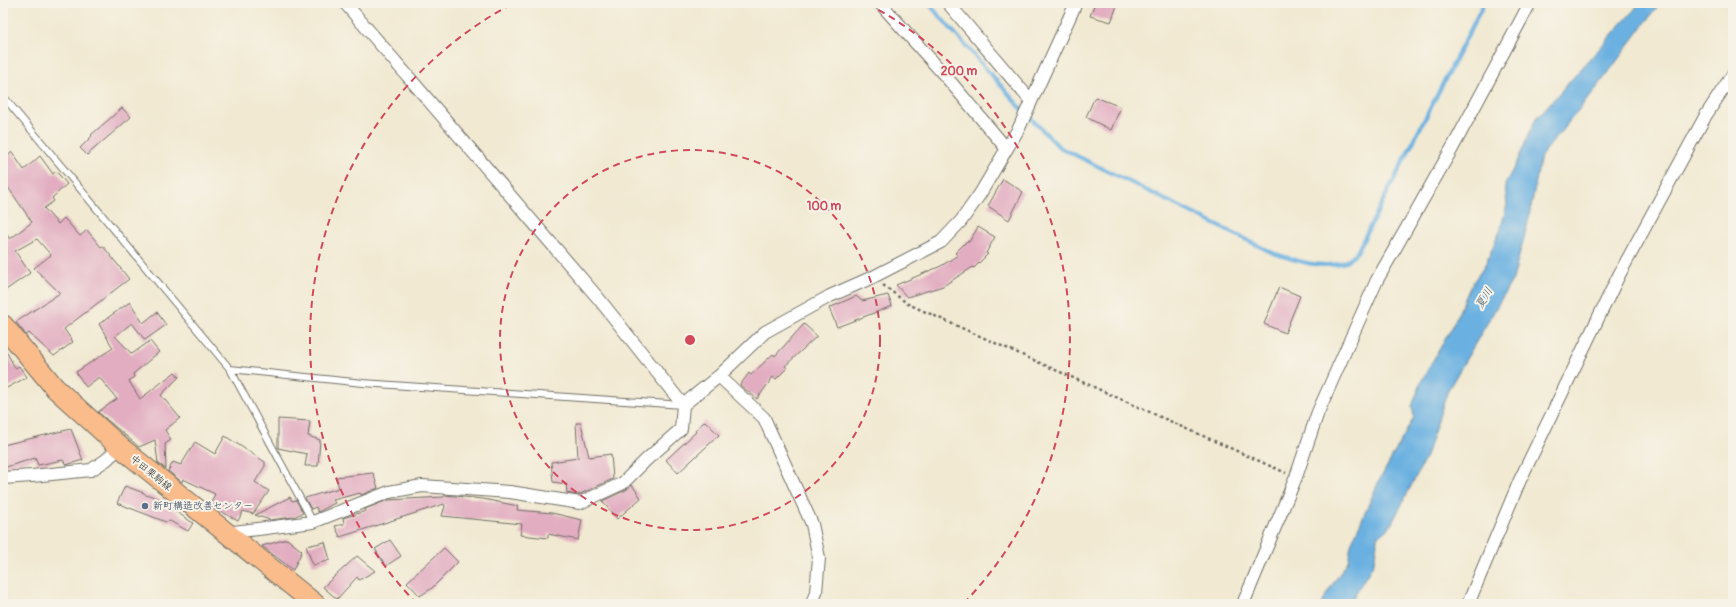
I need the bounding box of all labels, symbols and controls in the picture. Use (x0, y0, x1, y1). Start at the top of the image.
text: 200 m (941, 64, 978, 79)
text: 100 m (807, 199, 842, 214)
water label: 夏川 (1473, 285, 1495, 311)
centre of rings (683, 333, 697, 347)
street label: 中田栗駒線 (128, 453, 174, 493)
place label: 新町構造改善センター (153, 500, 253, 512)
marker: 新町構造改善センター (140, 501, 150, 511)

